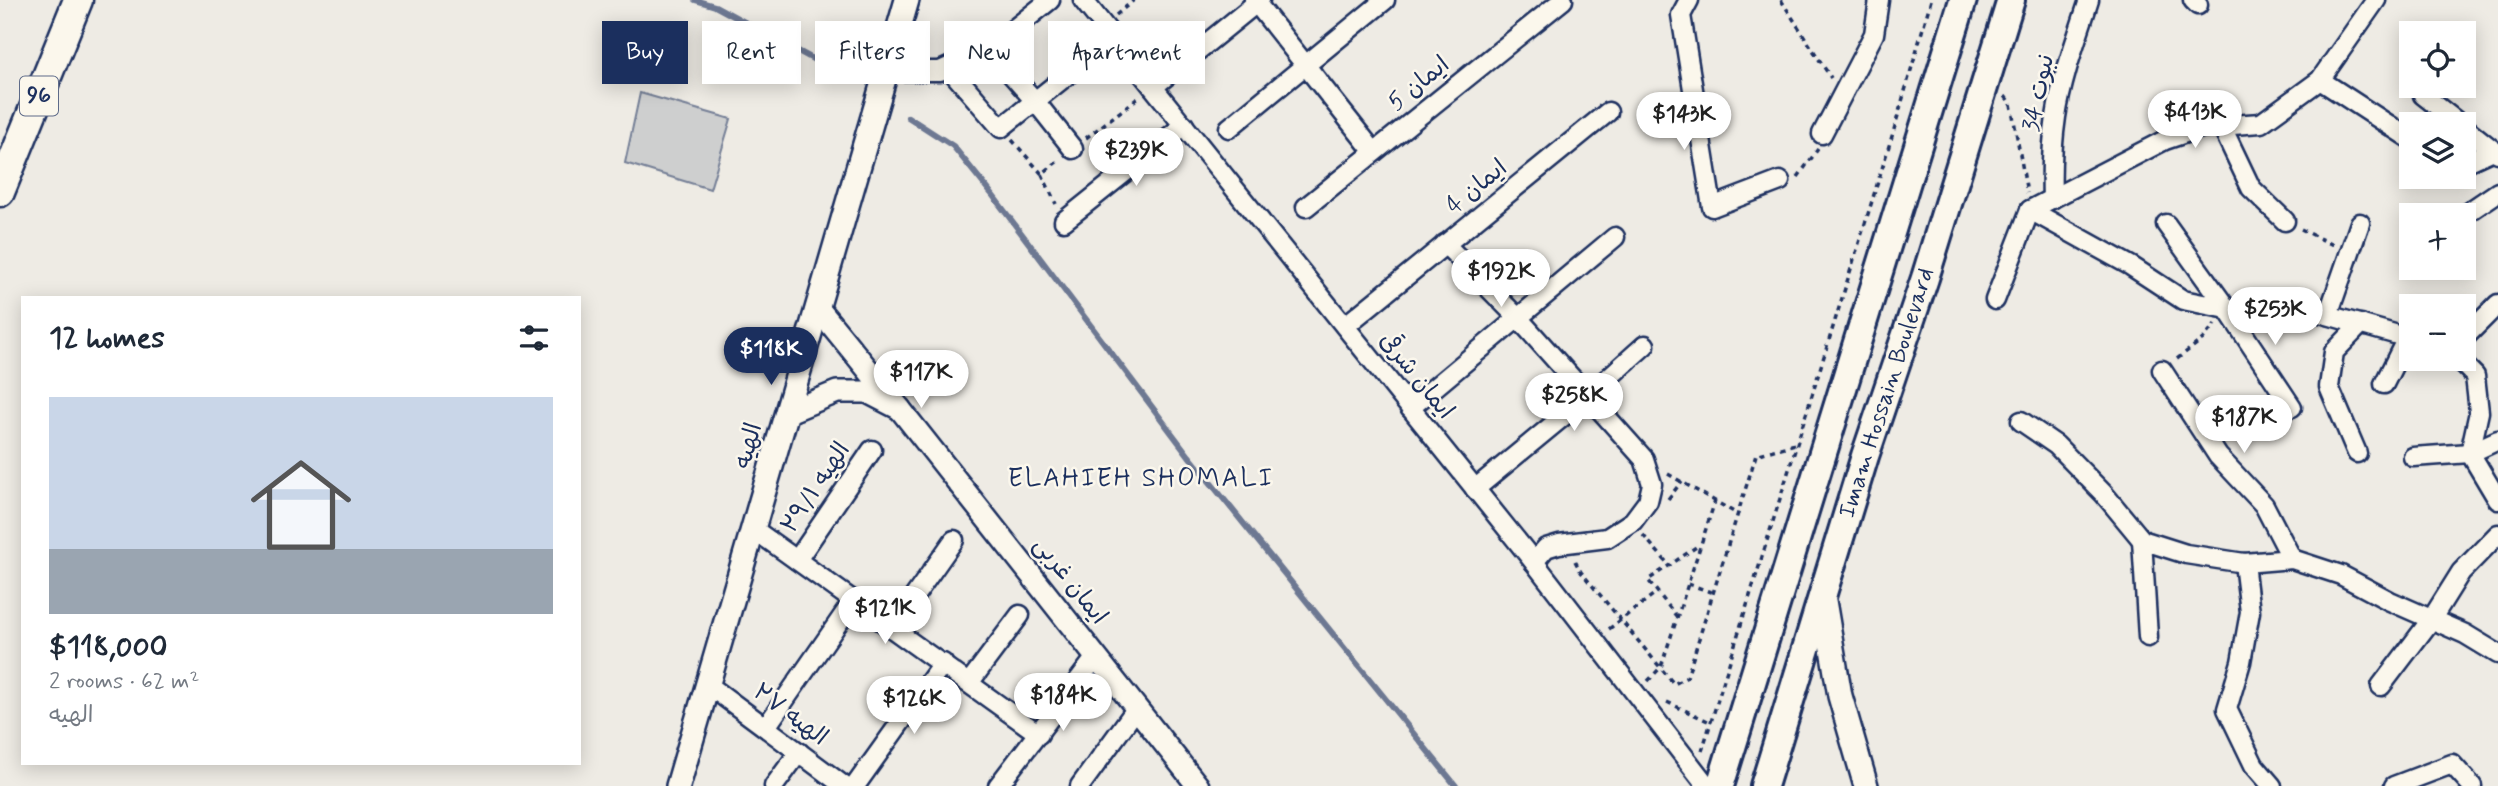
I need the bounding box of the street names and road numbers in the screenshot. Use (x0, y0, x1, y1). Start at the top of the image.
street label: ایمان 5 (1382, 50, 1456, 118)
street label: نبوت 34 (2016, 52, 2062, 134)
road number: 96 (20, 76, 58, 116)
street label: ایمان 4 (1440, 153, 1514, 221)
street label: Imam Hossain Boulevard (1832, 264, 1942, 522)
street label: ایمان شرقی (1371, 325, 1461, 426)
street label: الهیه (728, 419, 770, 473)
street label: الهیه ۲۹/۱ (774, 436, 858, 540)
street label: ایمان غربی (1026, 531, 1114, 631)
street label: الهیه ۲۷ (746, 677, 834, 753)

